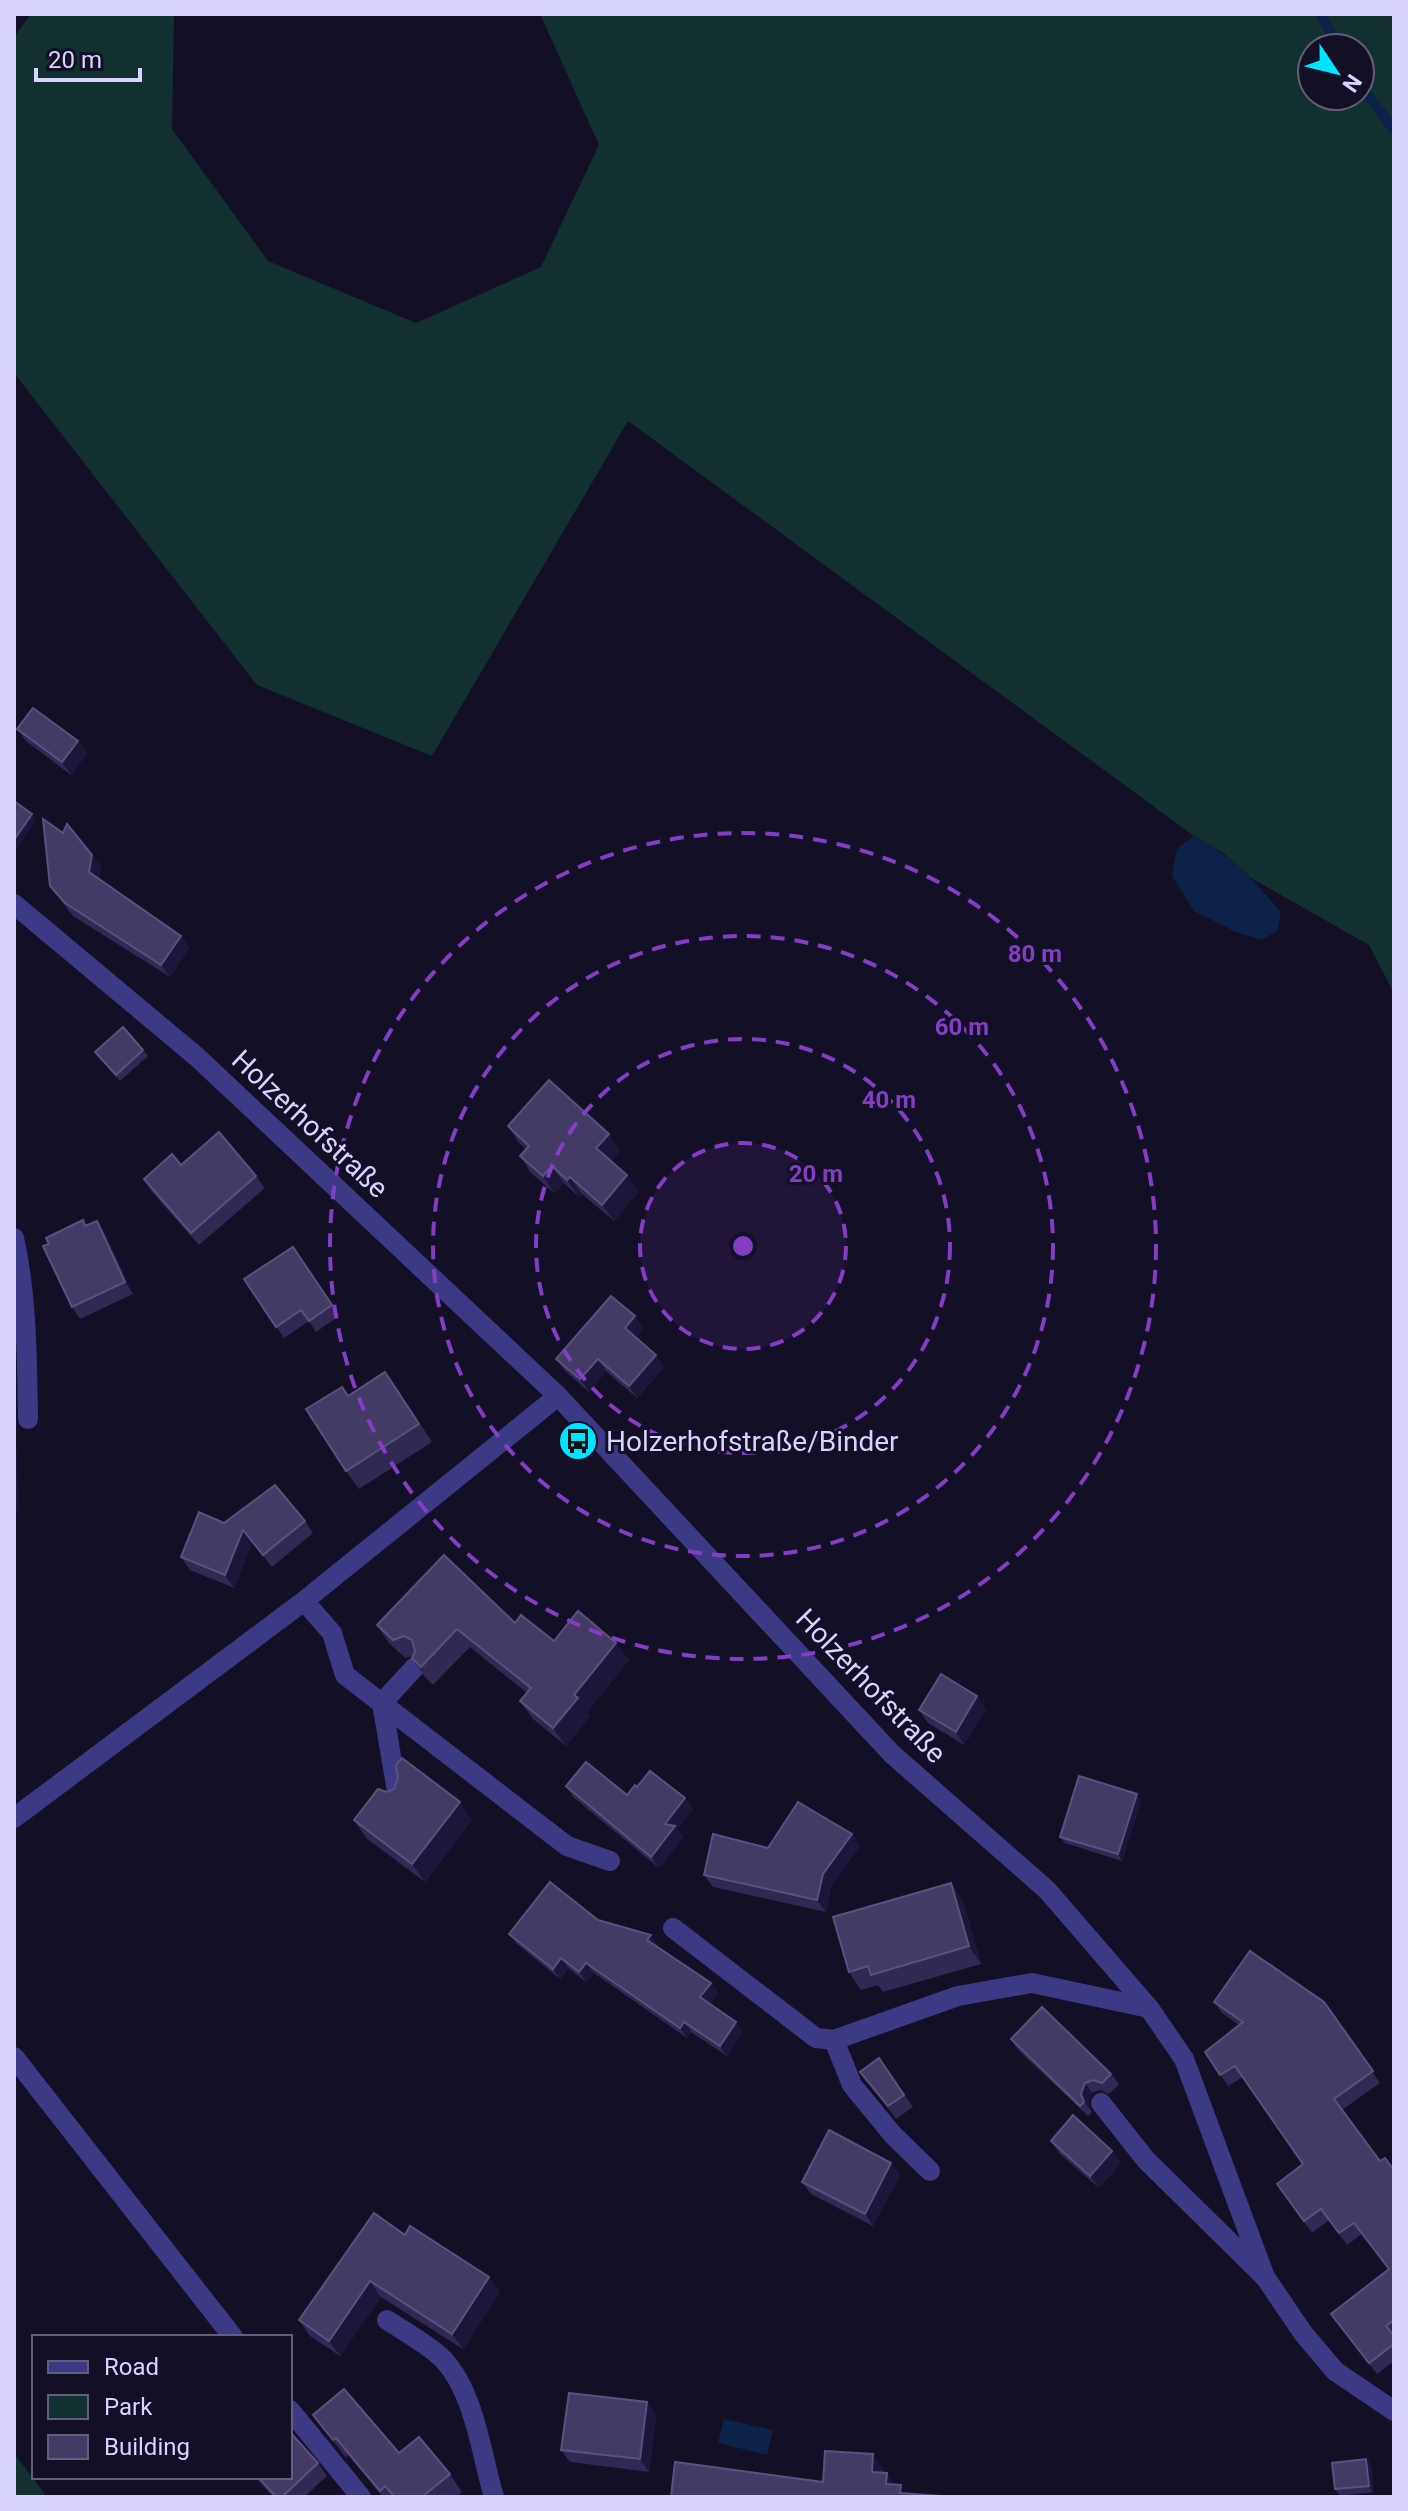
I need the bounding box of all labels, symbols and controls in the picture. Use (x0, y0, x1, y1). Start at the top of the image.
scale bar (36, 32, 140, 82)
north arrow (1296, 32, 1376, 112)
text: 20 m (48, 46, 102, 74)
text: N (1337, 70, 1367, 97)
text: 80 m (1008, 940, 1062, 968)
text: 60 m (935, 1013, 989, 1041)
street label: Holzerhofstraße (225, 1043, 395, 1205)
text: 40 m (862, 1086, 916, 1114)
text: 20 m (789, 1160, 843, 1188)
centre of rings (729, 1232, 757, 1260)
bus stop icon: Holzerhofstraße/Binder (557, 1420, 599, 1462)
place label: Holzerhofstraße/Binder (606, 1425, 899, 1458)
street label: Holzerhofstraße (789, 1602, 953, 1770)
legend (32, 2335, 292, 2479)
text: Road (104, 2353, 159, 2381)
text: Park (104, 2393, 153, 2421)
text: Building (104, 2433, 190, 2461)

